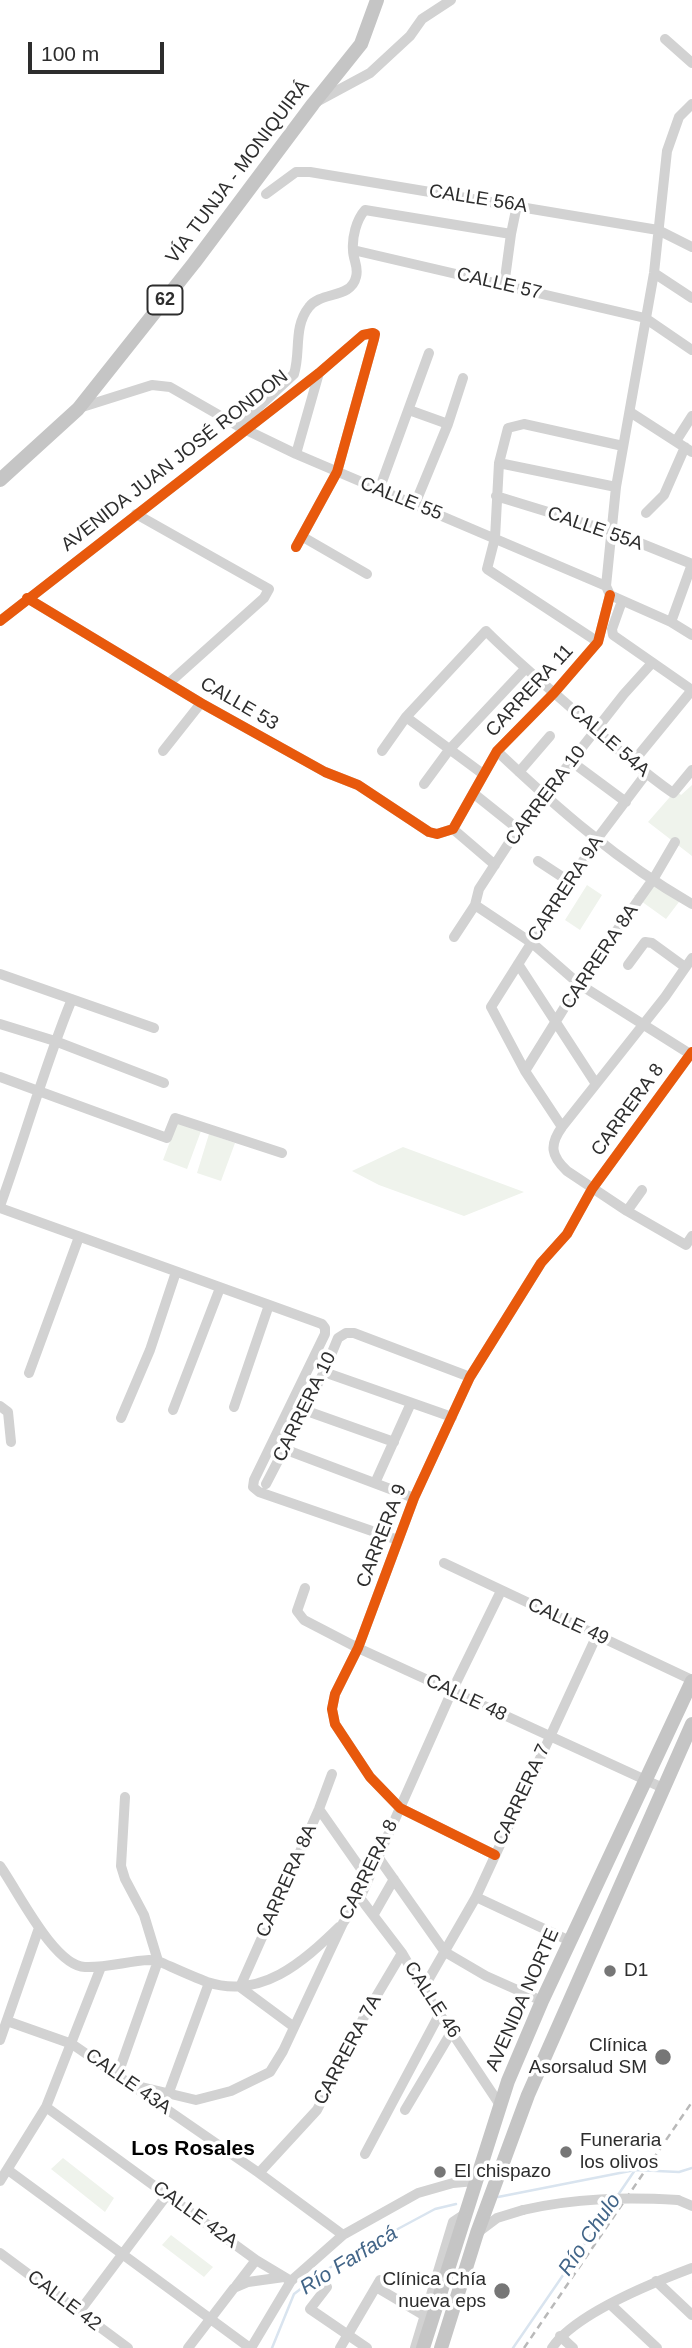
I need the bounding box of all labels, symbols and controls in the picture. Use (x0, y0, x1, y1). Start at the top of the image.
scale bar (32, 28, 168, 72)
text: 100 m (41, 42, 99, 65)
street label: VÍA TUNJA - MONIQUIRÁ (162, 76, 314, 268)
street label: CALLE 56A (427, 180, 529, 218)
street label: CALLE 57 (454, 263, 544, 305)
road number: 62 (148, 286, 182, 314)
street label: AVENIDA JUAN JOSÉ RONDON (57, 365, 293, 557)
street label: CALLE 55 (357, 472, 445, 526)
street label: CALLE 55A (544, 502, 646, 556)
street label: CARRERA 11 (481, 640, 579, 742)
street label: CALLE 53 (196, 672, 282, 736)
street label: CALLE 54A (564, 700, 654, 782)
street label: CARRERA 10 (501, 741, 591, 851)
street label: CARRERA 9A (523, 832, 609, 946)
street label: CARRERA 8A (557, 900, 643, 1014)
street label: CARRERA 8 (587, 1059, 669, 1161)
street label: CARRERA 10 (269, 1348, 341, 1466)
street label: CARRERA 9 (352, 1481, 412, 1591)
street label: CALLE 49 (524, 1593, 612, 1651)
street label: CALLE 48 (422, 1669, 510, 1727)
street label: CARRERA 7 (489, 1741, 555, 1849)
street label: CARRERA 8 (335, 1816, 403, 1924)
street label: CARRERA 8A (252, 1821, 322, 1941)
street label: AVENIDA NORTE (481, 1925, 565, 2075)
street label: CALLE 46 (399, 1957, 465, 2043)
place label: D1 (624, 1960, 648, 1982)
marker: D1 (602, 1963, 618, 1979)
street label: CARRERA 7A (309, 1991, 387, 2109)
place label: Clínica Asorsalud SM (529, 2035, 647, 2079)
street label: CALLE 43A (81, 2044, 175, 2120)
marker: Clínica Asorsalud SM (653, 2047, 673, 2067)
place label: Funeraria los olivos (580, 2130, 661, 2174)
district label: Los Rosales (131, 2136, 255, 2162)
marker: Funeraria los olivos (558, 2144, 574, 2160)
place label: El chispazo (454, 2161, 551, 2183)
marker: El chispazo (432, 2164, 448, 2180)
street label: CALLE 42A (148, 2177, 242, 2253)
water label: Río Chulo (553, 2189, 627, 2281)
water label: Río Farfacá (296, 2221, 402, 2301)
street label: CALLE 42 (23, 2266, 105, 2336)
place label: Clínica Chía nueva eps (383, 2269, 486, 2313)
marker: Clínica Chía nueva eps (492, 2281, 512, 2301)

